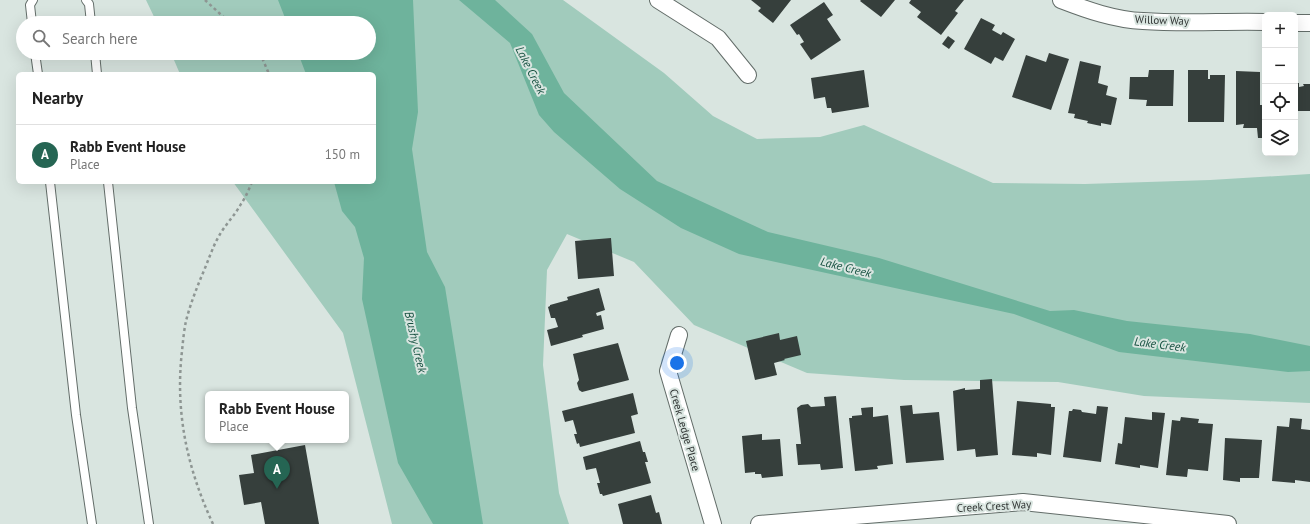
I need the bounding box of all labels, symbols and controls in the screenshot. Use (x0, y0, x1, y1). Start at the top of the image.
street label: Willow Way (1135, 12, 1190, 28)
map controls (1262, 12, 1298, 156)
button: + (1262, 12, 1298, 48)
search box (16, 16, 376, 60)
icon: search (30, 27, 52, 49)
text: Search here (62, 29, 138, 48)
water label: Lake Creek (513, 44, 550, 97)
button: − (1262, 48, 1298, 84)
button: locate (1262, 84, 1298, 120)
text: Nearby (32, 87, 83, 109)
button: layers (1262, 120, 1298, 156)
text: Rabb Event House (70, 137, 186, 156)
text: A (41, 146, 49, 163)
text: 150 m (325, 146, 360, 163)
text: Place (70, 156, 100, 173)
water label: Lake Creek (819, 253, 874, 281)
water label: Brushy Creek (402, 310, 430, 375)
water label: Lake Creek (1133, 333, 1187, 355)
your location (667, 353, 687, 373)
street label: Creek Ledge Place (667, 387, 704, 473)
popup (205, 391, 349, 443)
text: Rabb Event House (219, 399, 335, 418)
text: Place (219, 418, 249, 435)
pin: A (264, 456, 290, 489)
street label: Creek Crest Way (956, 497, 1032, 515)

